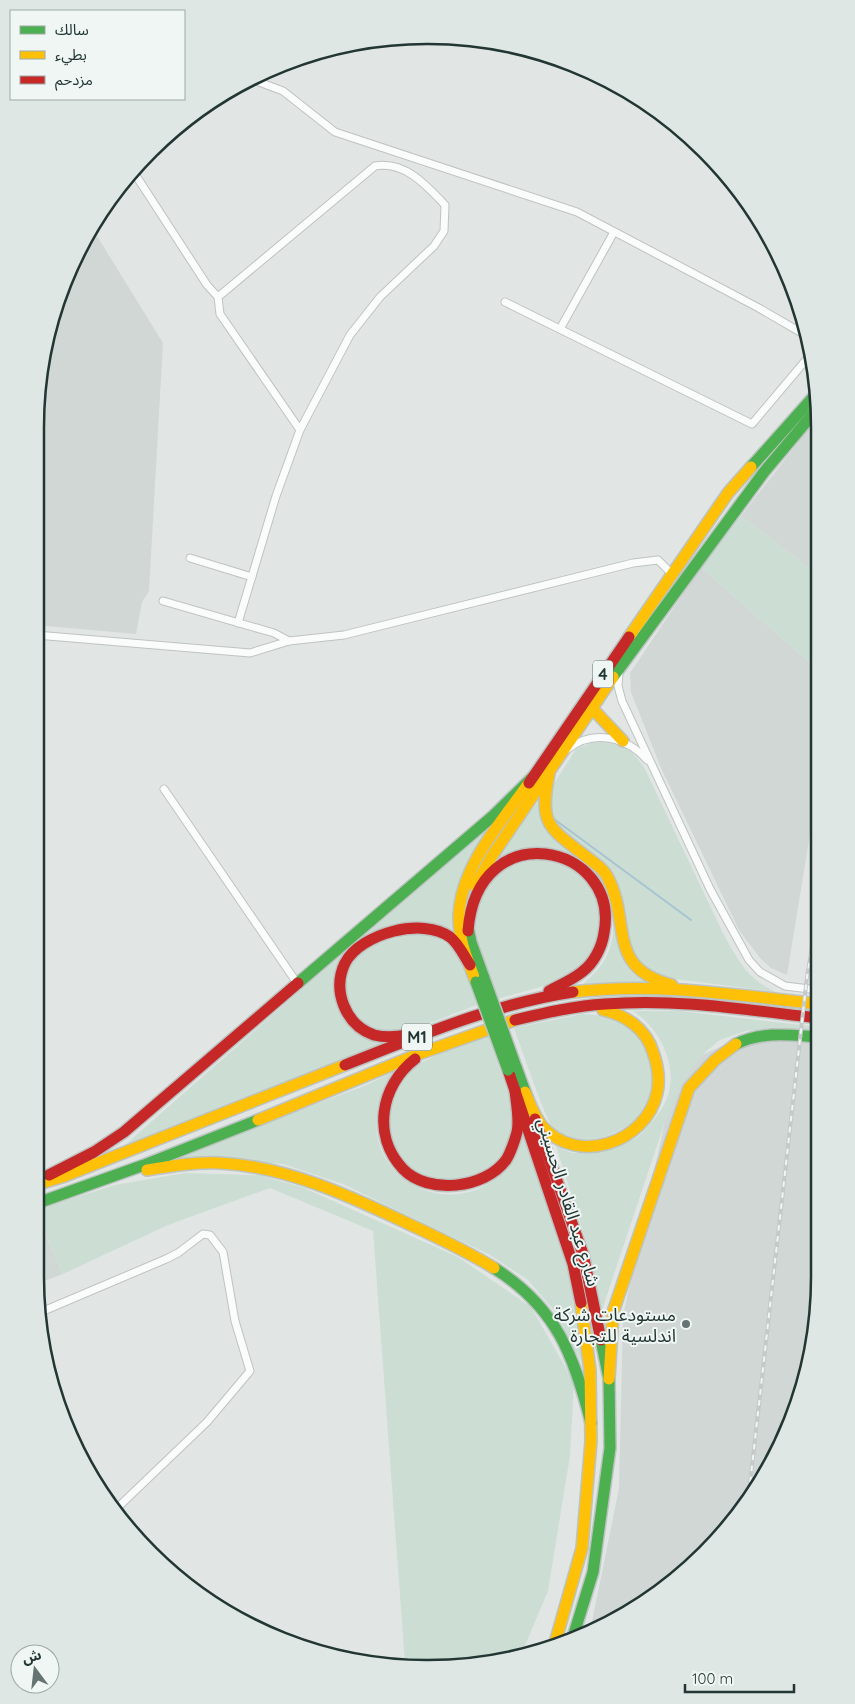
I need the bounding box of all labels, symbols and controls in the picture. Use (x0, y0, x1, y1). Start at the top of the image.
legend (10, 10, 185, 100)
text: سالك (55, 20, 89, 39)
text: بطيء (55, 45, 87, 66)
text: مزدحم (55, 70, 93, 91)
road number: 4 (593, 661, 613, 688)
road number: M1 (402, 1024, 432, 1050)
street label: شارع عبد القادر الحسيني (530, 1115, 606, 1290)
place label: مستودعات شركة اندلسية للتجارة (554, 1303, 676, 1347)
marker: مستودعات شركة اندلسية للتجارة (680, 1318, 692, 1330)
north arrow (10, 1644, 60, 1694)
text: ش (20, 1645, 43, 1668)
scale bar (685, 1662, 794, 1694)
text: 100 m (692, 1669, 733, 1688)

